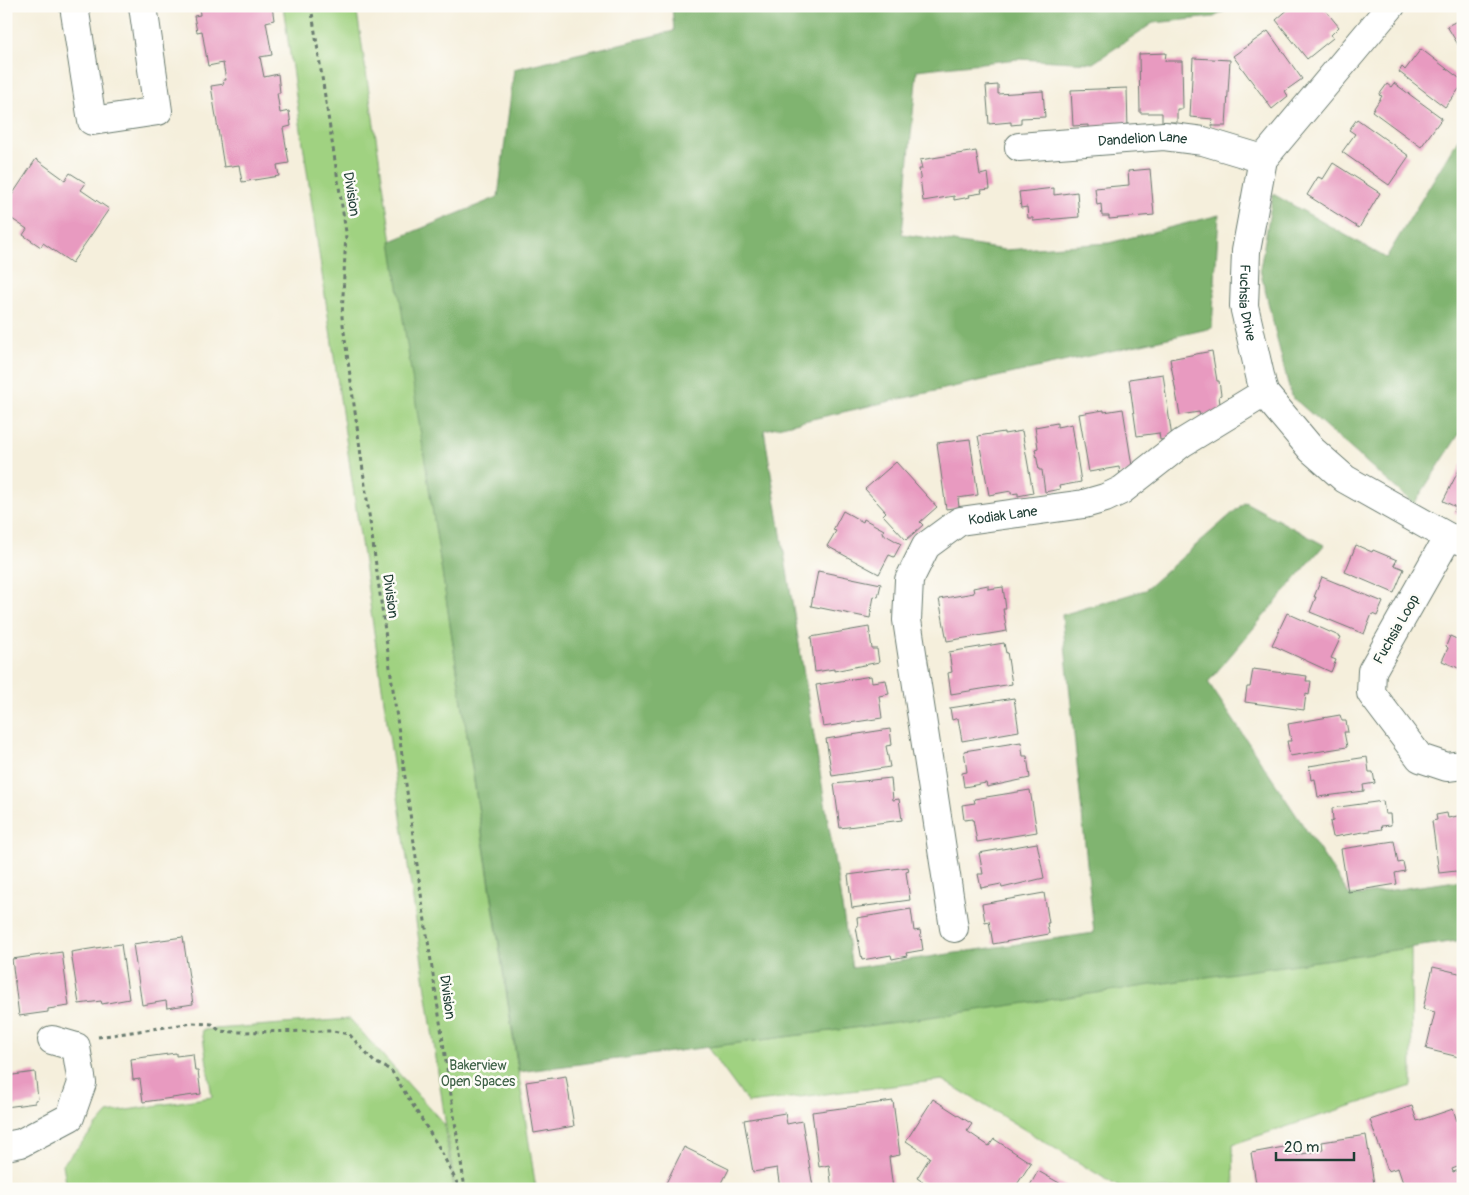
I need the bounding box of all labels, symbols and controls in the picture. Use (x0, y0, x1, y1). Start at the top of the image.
street label: Dandelion Lane (1097, 128, 1188, 150)
street label: Division (340, 171, 363, 217)
street label: Fuchsia Drive (1235, 264, 1260, 343)
street label: Kodiak Lane (967, 502, 1039, 529)
street label: Division (379, 573, 402, 619)
street label: Fuchsia Loop (1370, 591, 1423, 667)
street label: Division (436, 974, 459, 1020)
park label: Bakerview Open Spaces (441, 1057, 516, 1090)
scale bar (1276, 1130, 1354, 1162)
text: 20 m (1284, 1138, 1319, 1157)

